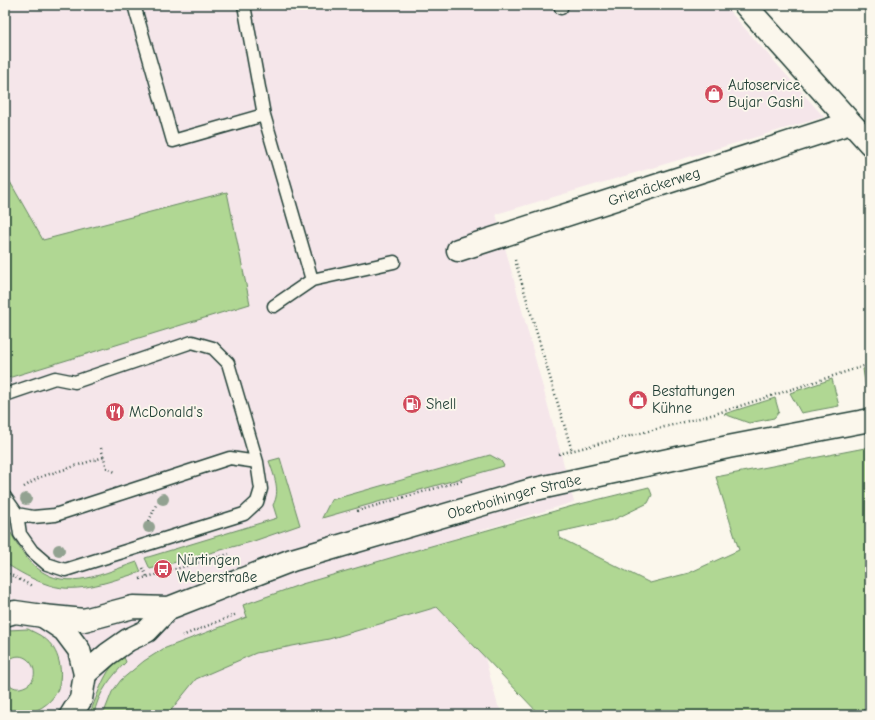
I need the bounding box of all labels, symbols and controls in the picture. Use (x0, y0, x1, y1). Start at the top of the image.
place label: Autoservice Bujar Gashi (728, 76, 803, 111)
shop icon: Autoservice Bujar Gashi (703, 83, 725, 105)
street label: Grienäckerweg (606, 163, 702, 210)
place label: Bestattungen Kühne (652, 382, 735, 417)
shop icon: Bestattungen Kühne (627, 389, 649, 411)
fuel station icon: Shell (401, 393, 423, 415)
place label: Shell (426, 395, 456, 413)
restaurant icon: McDonald's (104, 401, 126, 423)
place label: McDonald's (129, 403, 203, 421)
street label: Oberboihinger Straße (445, 470, 583, 523)
place label: Nürtingen Weberstraße (177, 551, 258, 586)
bus stop icon: Nürtingen Weberstraße (152, 558, 174, 580)

